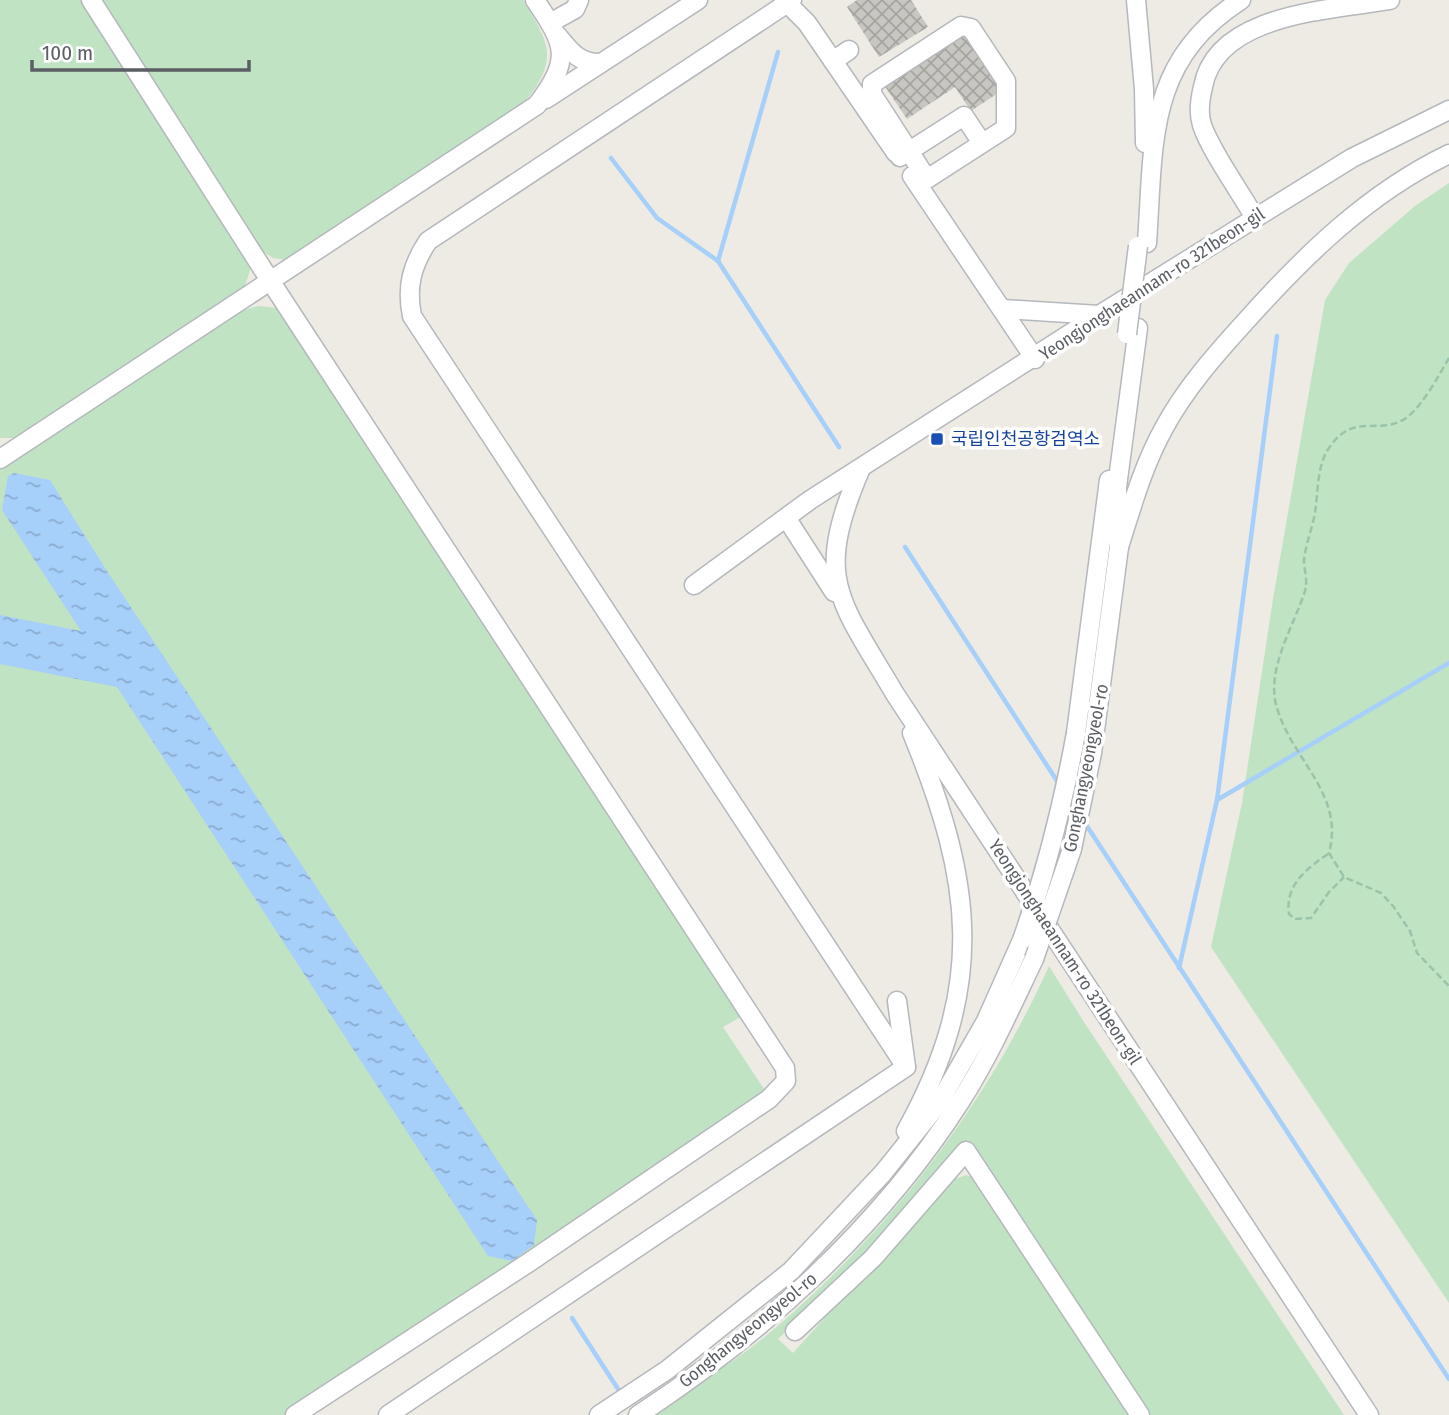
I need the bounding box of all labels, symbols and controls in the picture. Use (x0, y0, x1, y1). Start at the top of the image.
scale bar (32, 28, 248, 72)
text: 100 m (42, 40, 93, 66)
street label: Yeongjonghaeannam-ro 321beon-gil (1035, 203, 1269, 365)
place label: 국립인천공항검역소 (951, 428, 1100, 450)
marker: 국립인천공항검역소 (929, 431, 945, 447)
street label: Gonghangyeongyeol-ro (1059, 682, 1113, 854)
street label: Yeongjonghaeannam-ro 321beon-gil (984, 835, 1146, 1069)
street label: Gonghangyeongyeol-ro (675, 1268, 821, 1392)

